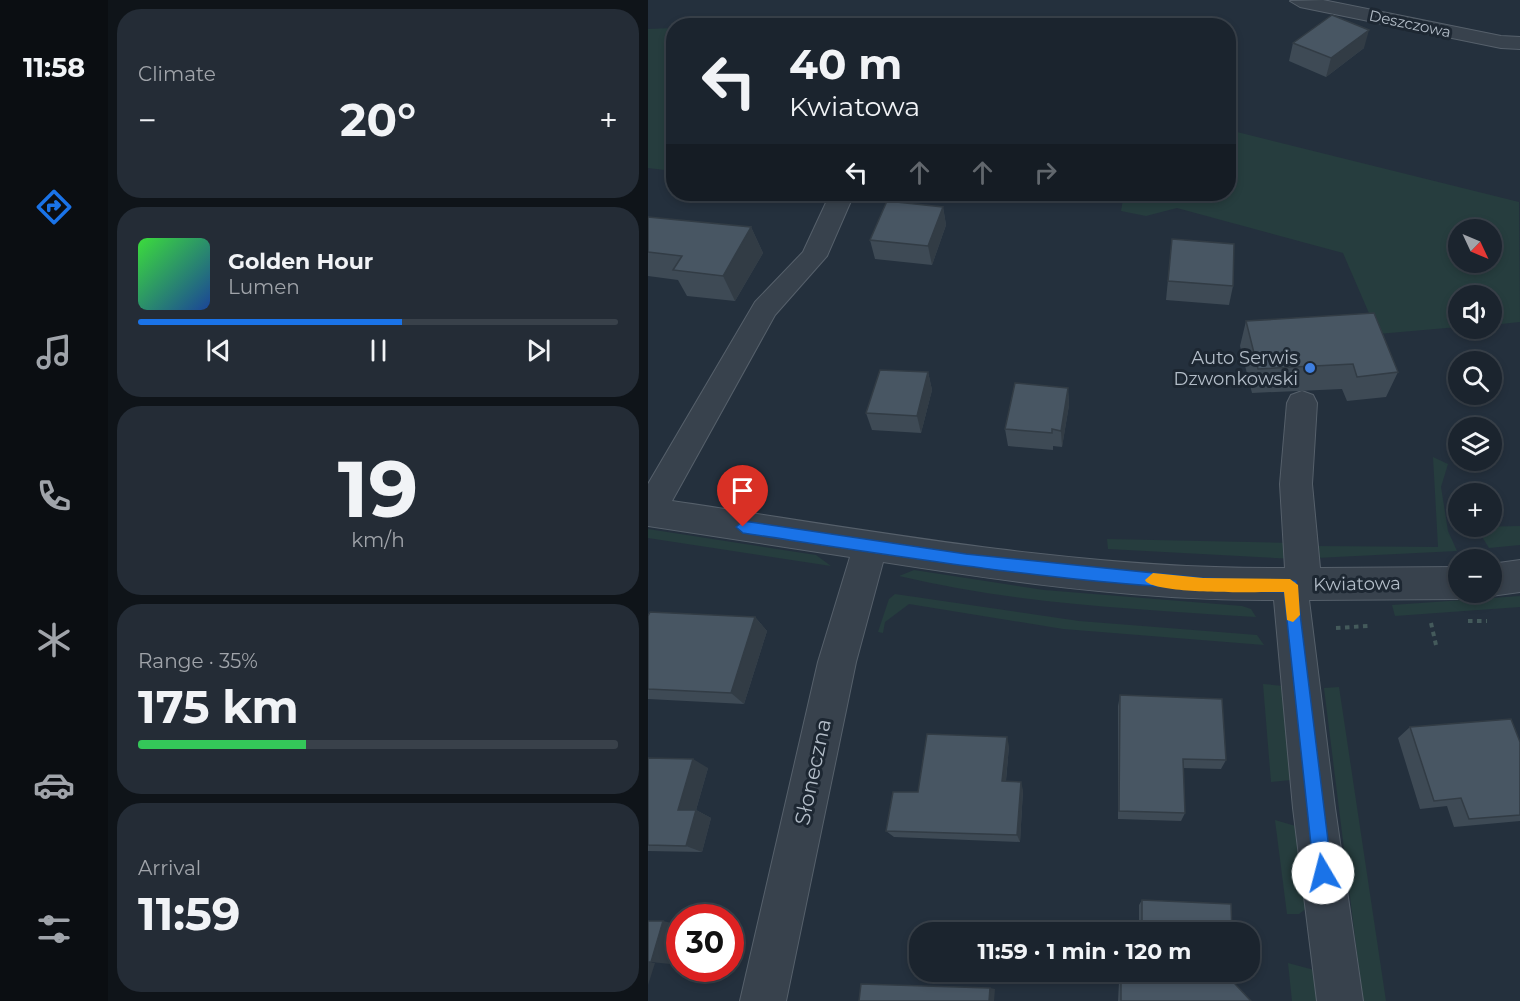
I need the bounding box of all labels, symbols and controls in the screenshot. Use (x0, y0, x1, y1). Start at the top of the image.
street label: Deszczowa (1367, 6, 1453, 41)
text: 40 m (789, 38, 902, 90)
icon: left (690, 42, 768, 120)
text: 11:58 (23, 51, 85, 84)
text: Climate (138, 62, 216, 86)
text: Kwiatowa (789, 90, 920, 123)
text: 20° (340, 92, 416, 147)
text: − (138, 100, 157, 140)
text: + (599, 100, 618, 140)
icon: left (840, 156, 873, 189)
icon: ahead (903, 156, 936, 189)
icon: ahead (966, 156, 999, 189)
icon: right (1029, 156, 1062, 189)
icon: directions (33, 186, 75, 228)
north arrow (1448, 219, 1502, 273)
map controls (1448, 219, 1502, 603)
text: Golden Hour (228, 248, 373, 275)
text: Lumen (228, 275, 300, 299)
button: sound (1448, 285, 1502, 339)
icon: music (33, 331, 75, 373)
icon: previous (202, 334, 235, 367)
icon: pause (362, 334, 395, 367)
icon: next (522, 334, 555, 367)
place label: Auto Serwis Dzwonkowski (1174, 347, 1298, 390)
button: search (1448, 351, 1502, 405)
marker: Auto Serwis Dzwonkowski (1303, 361, 1317, 375)
button: layers (1448, 417, 1502, 471)
text: 19 (338, 441, 418, 537)
pin (717, 465, 768, 527)
icon: arrive (726, 474, 759, 507)
icon: phone (33, 475, 75, 517)
button: + (1448, 483, 1502, 537)
text: km/h (351, 528, 405, 552)
button: − (1448, 549, 1502, 603)
street label: Kwiatowa (1313, 572, 1401, 596)
icon: climate (33, 619, 75, 661)
text: Range · 35% (138, 649, 258, 673)
text: 175 km (138, 679, 299, 734)
street label: Słoneczna (789, 717, 836, 827)
icon: car (33, 764, 75, 806)
position arrow (1291, 841, 1355, 905)
text: Arrival (138, 856, 201, 880)
text: 11:59 (138, 886, 241, 941)
speed limit sign: 30 (666, 904, 744, 982)
icon: filters (33, 908, 75, 950)
text: 11:59 · 1 min · 120 m (978, 938, 1191, 965)

